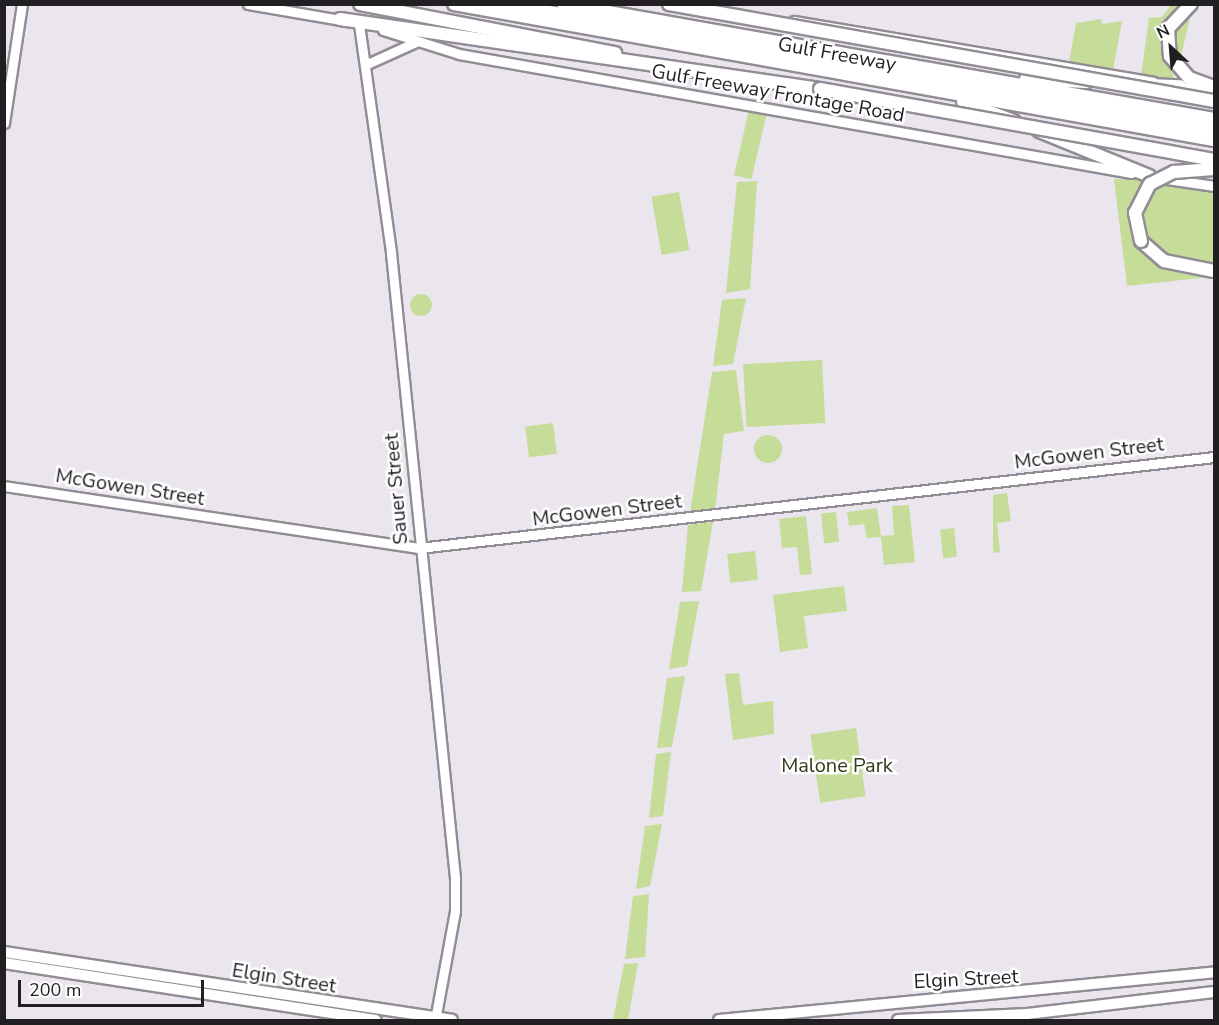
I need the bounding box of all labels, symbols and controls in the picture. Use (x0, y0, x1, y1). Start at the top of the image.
north arrow (1141, 18, 1201, 78)
text: N (1153, 19, 1173, 44)
street label: Gulf Freeway (776, 32, 898, 76)
street label: Gulf Freeway Frontage Road (650, 59, 906, 127)
street label: Sauer Street (379, 432, 413, 546)
street label: McGowen Street (1013, 432, 1165, 474)
street label: McGowen Street (54, 463, 206, 511)
street label: McGowen Street (531, 489, 683, 531)
park label: Malone Park (781, 753, 893, 777)
street label: Elgin Street (230, 958, 338, 998)
street label: Elgin Street (913, 964, 1019, 994)
scale bar (21, 968, 207, 1006)
text: 200 m (29, 978, 81, 1002)

